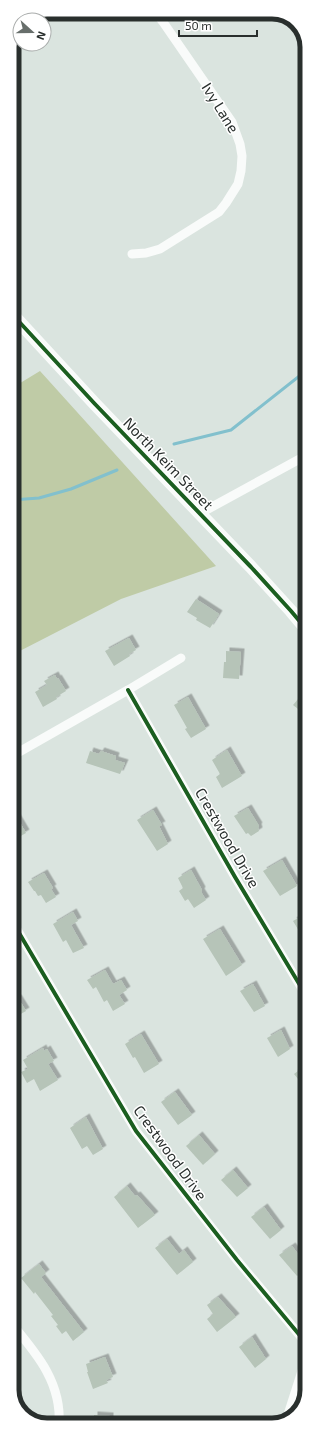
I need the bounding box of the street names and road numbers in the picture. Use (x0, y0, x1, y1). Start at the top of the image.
street label: Ivy Lane (198, 79, 243, 136)
street label: North Keim Street (120, 413, 218, 513)
street label: Crestwood Drive (192, 784, 264, 891)
street label: Crestwood Drive (130, 1102, 211, 1203)

